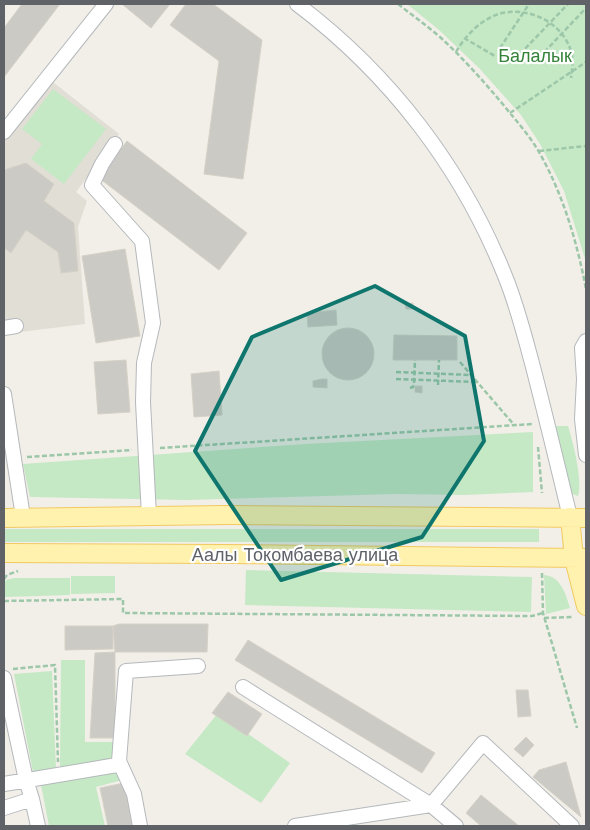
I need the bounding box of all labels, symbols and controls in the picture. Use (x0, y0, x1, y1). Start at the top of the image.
park label: Балалык (498, 45, 572, 66)
street label: Аалы Токомбаева улица (192, 544, 399, 565)

